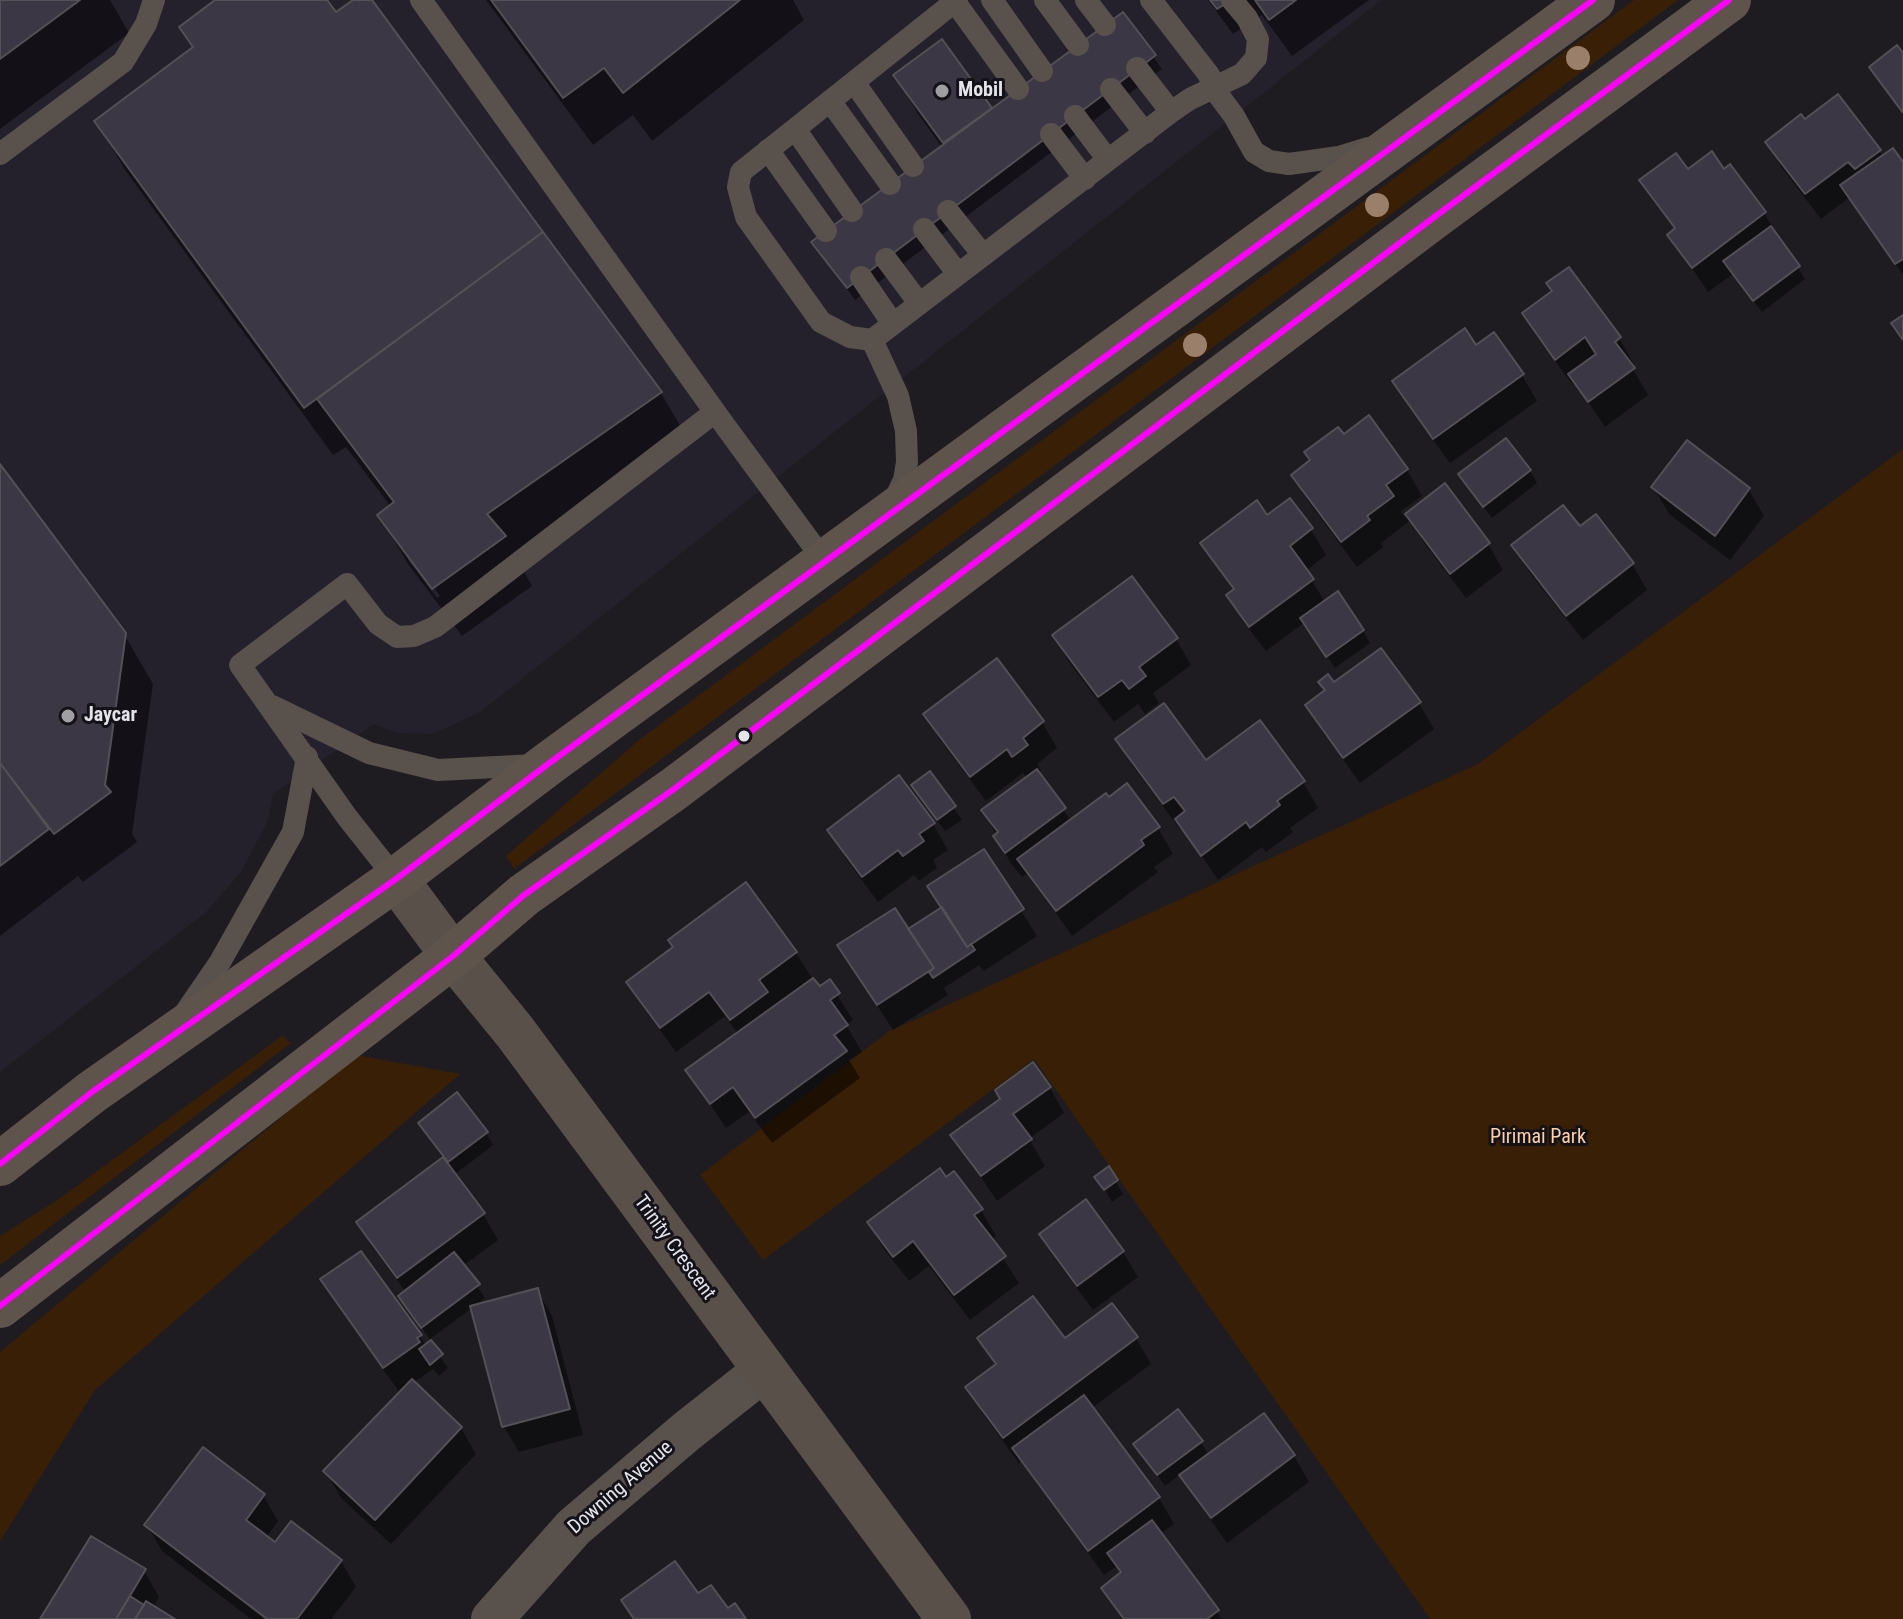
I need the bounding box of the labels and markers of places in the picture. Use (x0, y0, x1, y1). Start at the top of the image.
place label: Mobil (958, 79, 1003, 103)
marker: Mobil (933, 82, 951, 100)
place label: Jaycar (84, 704, 137, 728)
marker: Jaycar (59, 707, 77, 725)
unlabelled marker (736, 728, 752, 744)

